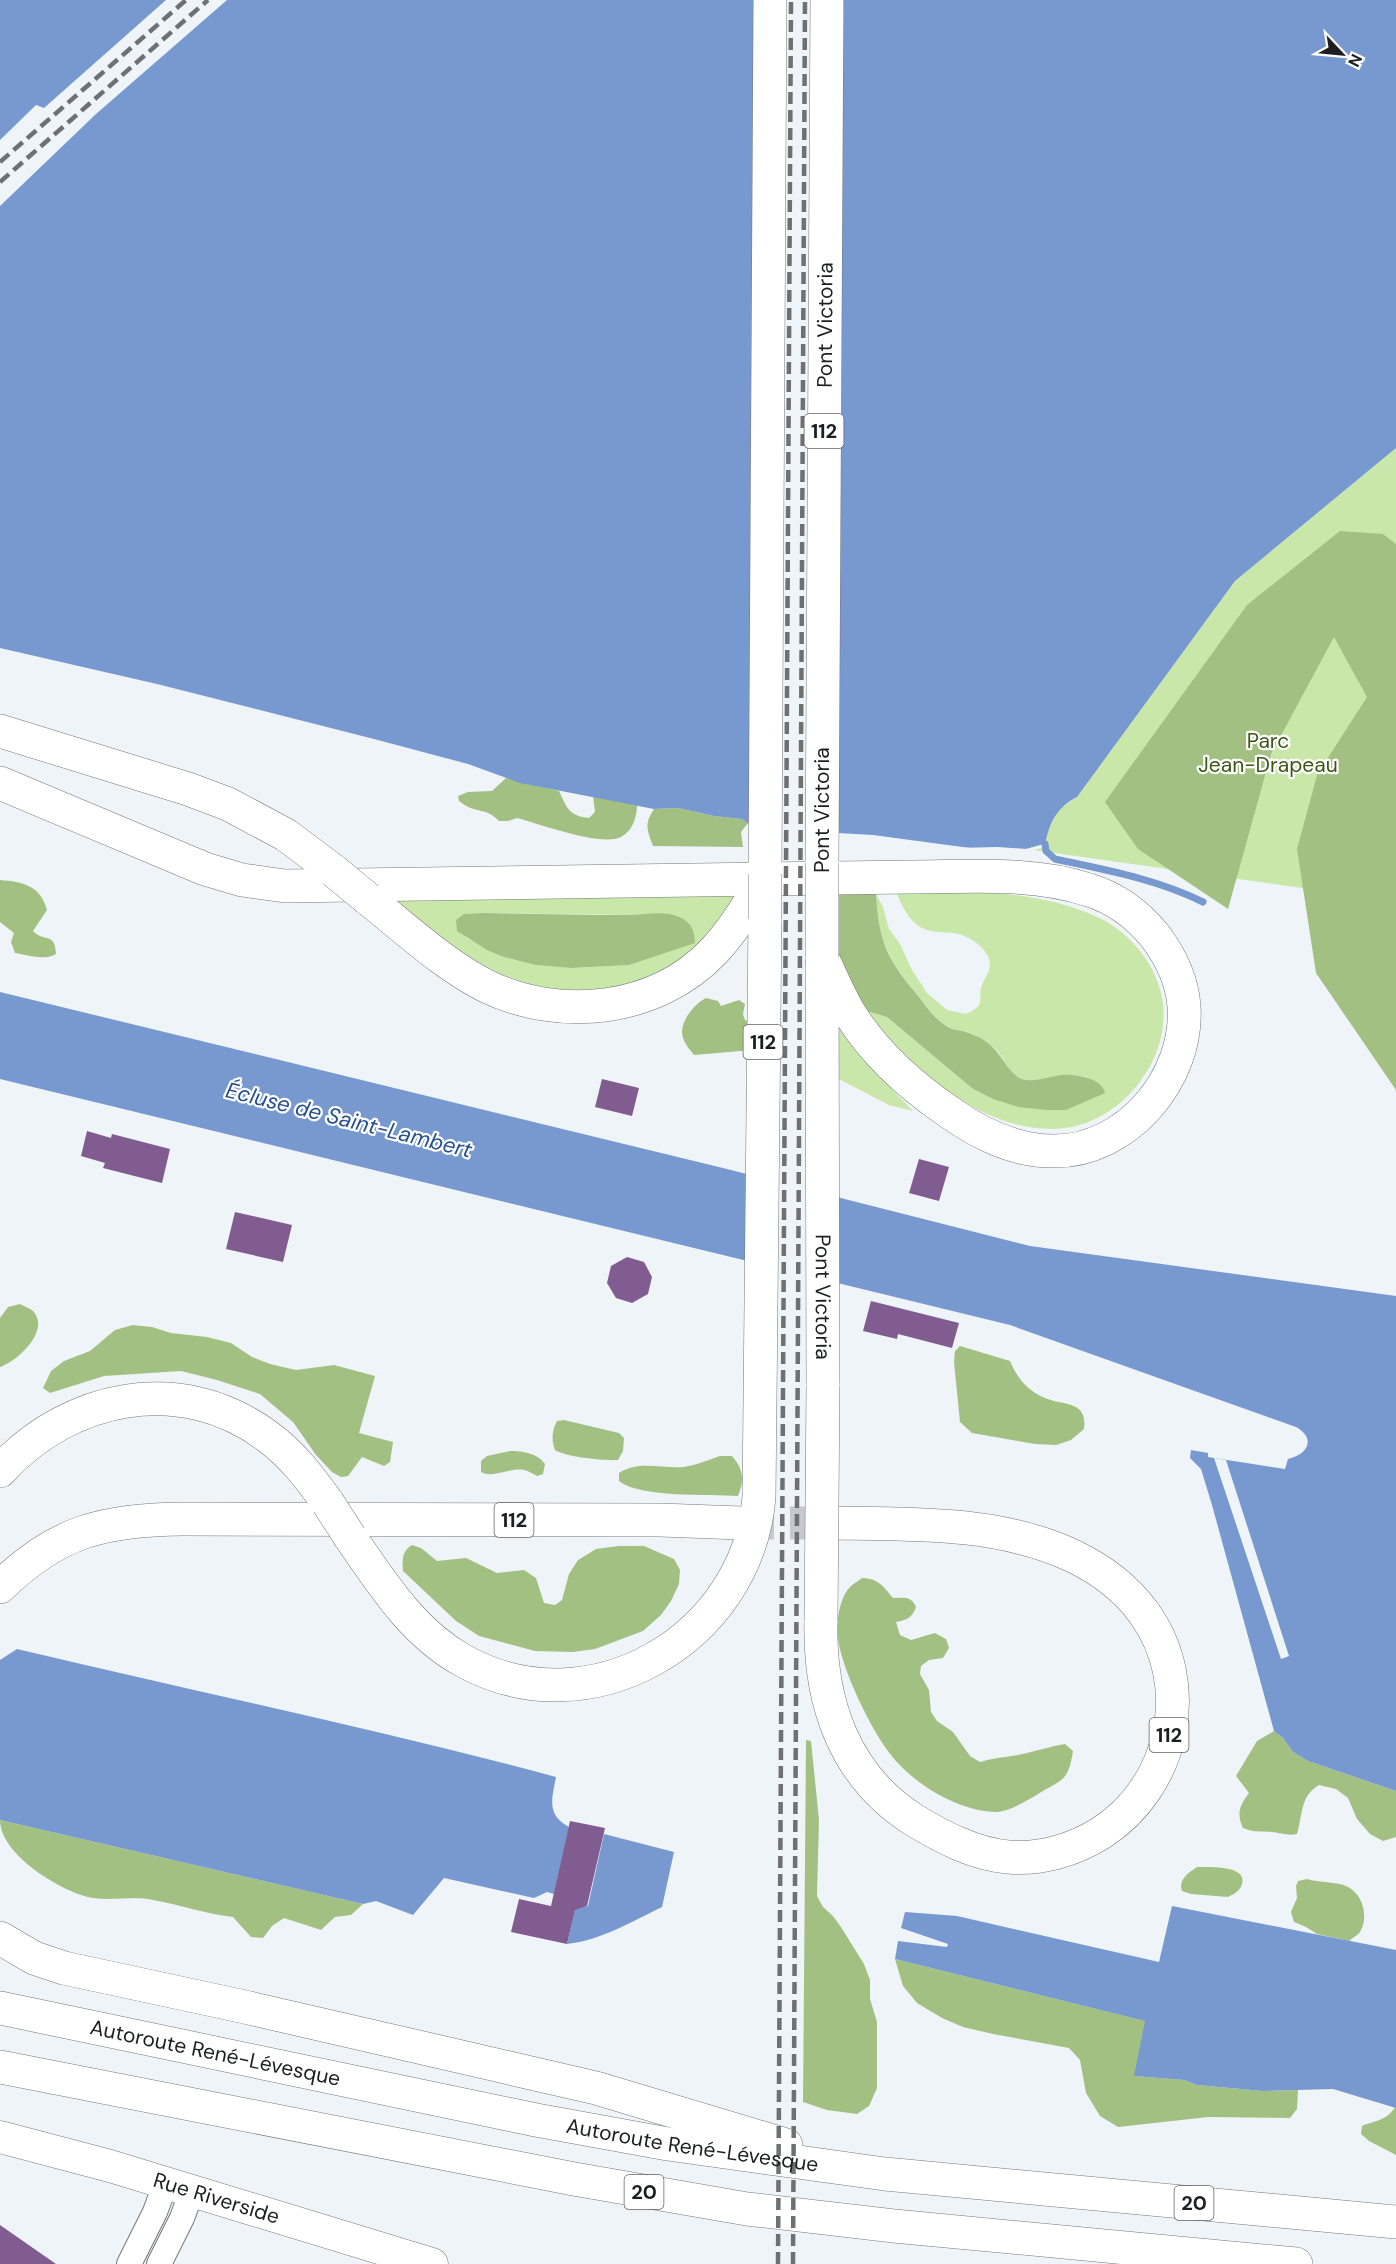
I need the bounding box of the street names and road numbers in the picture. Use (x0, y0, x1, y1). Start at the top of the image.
street label: Pont Victoria (811, 262, 839, 388)
road number: 112 (804, 414, 844, 448)
street label: Pont Victoria (808, 747, 836, 873)
road number: 112 (744, 1025, 783, 1059)
street label: Pont Victoria (809, 1234, 837, 1360)
road number: 112 (494, 1503, 534, 1537)
road number: 112 (1150, 1718, 1188, 1752)
street label: Autoroute René-Lévesque (88, 2013, 343, 2093)
street label: Autoroute René-Lévesque (564, 2112, 820, 2179)
street label: Rue Riverside (150, 2166, 283, 2231)
road number: 20 (624, 2175, 664, 2209)
road number: 20 (1174, 2186, 1214, 2220)

